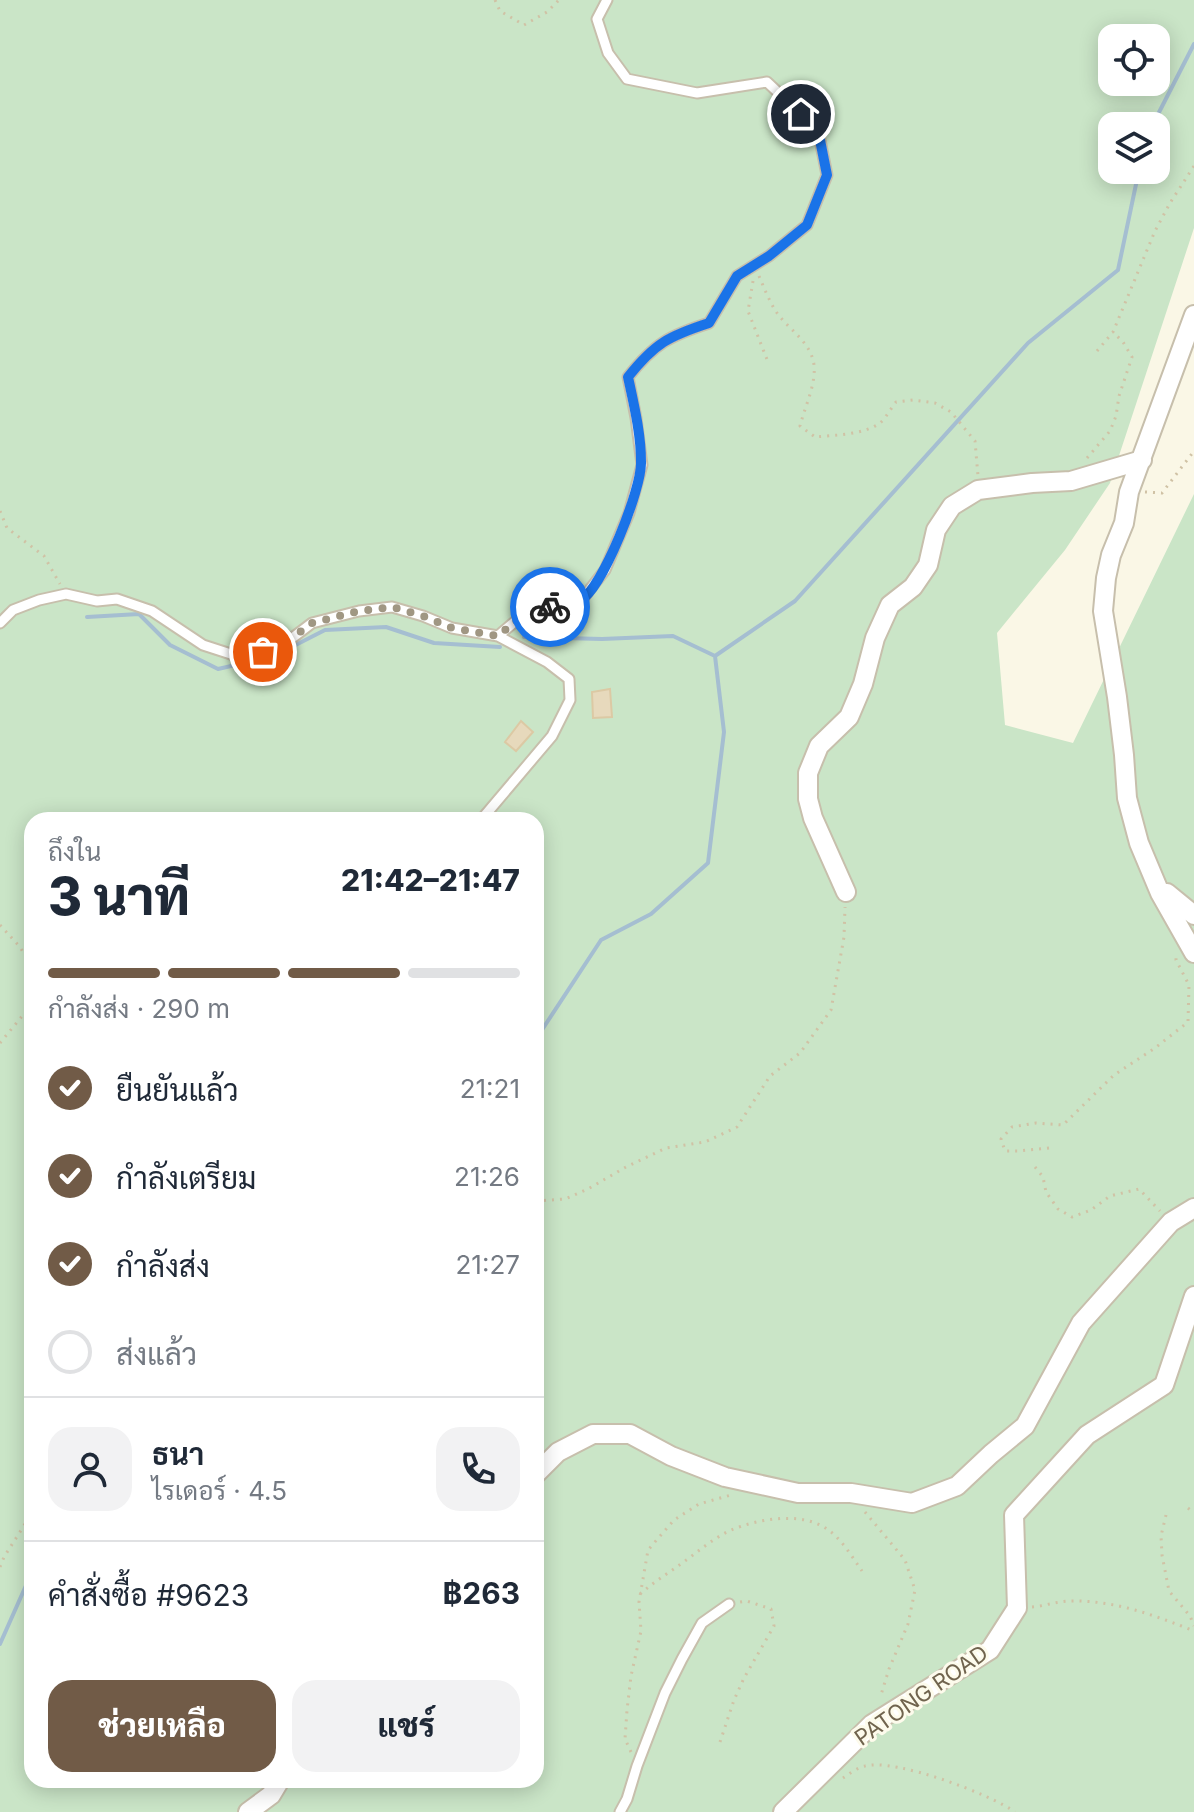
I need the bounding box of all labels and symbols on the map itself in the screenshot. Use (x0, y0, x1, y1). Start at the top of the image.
pin (767, 80, 835, 148)
courier (510, 567, 590, 647)
pin (229, 618, 297, 686)
street label: PATONG ROAD (849, 1639, 993, 1751)

